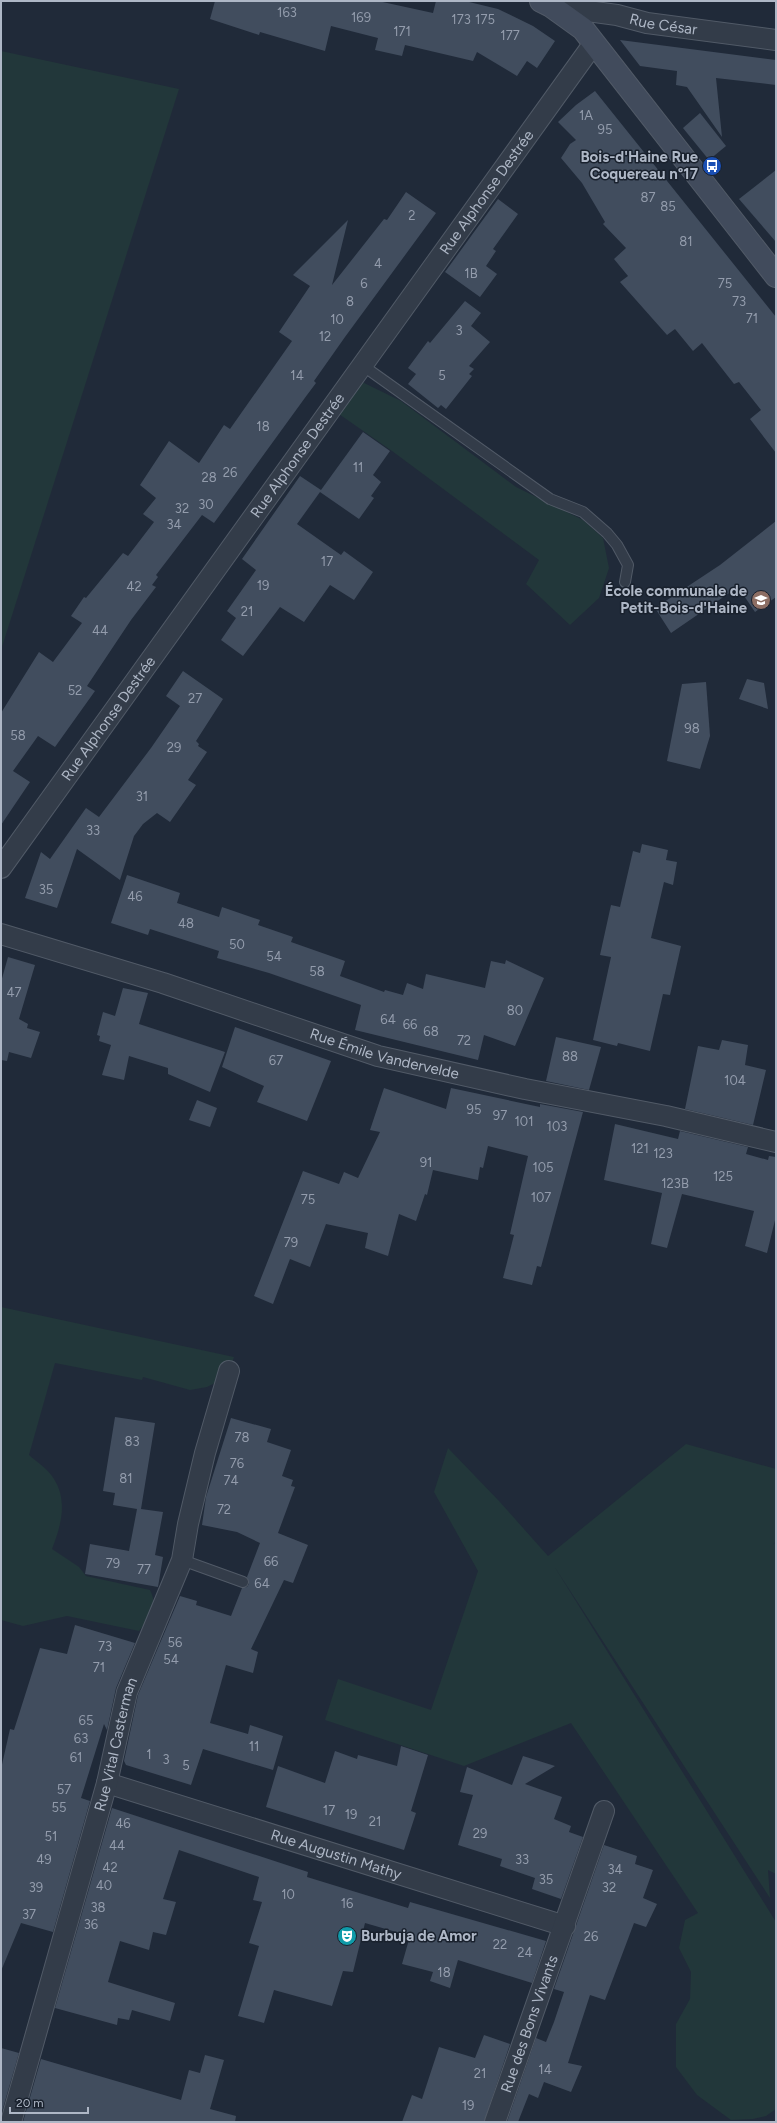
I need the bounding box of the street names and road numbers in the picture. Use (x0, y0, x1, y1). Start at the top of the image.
street label: Rue César (627, 10, 698, 39)
street label: Rue Alphonse Destrée (436, 127, 537, 258)
street label: Rue Alphonse Destrée (247, 390, 348, 521)
street label: Rue Alphonse Destrée (58, 653, 159, 784)
street label: Rue Émile Vandervelde (308, 1025, 461, 1083)
street label: Rue Vital Casterman (90, 1675, 141, 1813)
street label: Rue Augustin Mathy (269, 1826, 404, 1883)
street label: Rue des Bons Vivants (497, 1953, 562, 2095)

